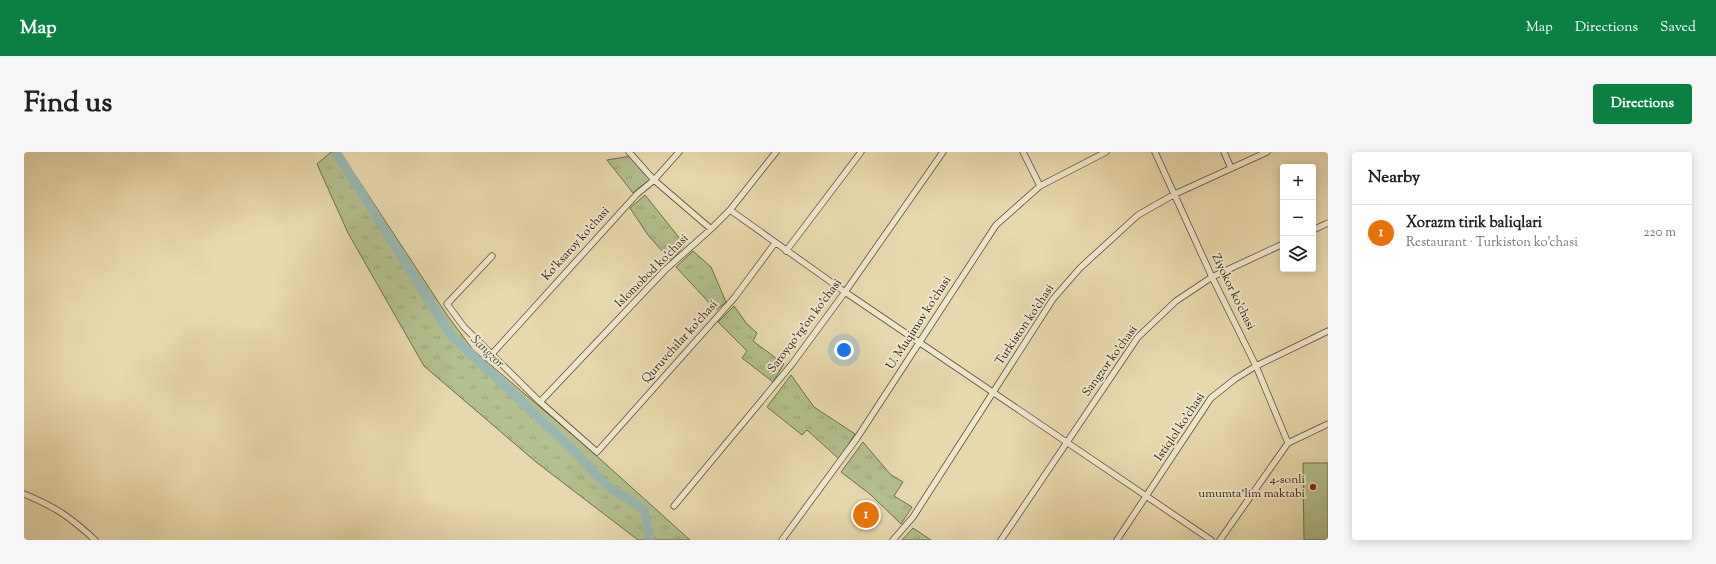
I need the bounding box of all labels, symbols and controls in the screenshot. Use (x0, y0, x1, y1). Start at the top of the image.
text: Map (20, 15, 57, 42)
text: Map (1526, 18, 1553, 38)
text: Directions (1575, 18, 1638, 38)
text: Saved (1660, 18, 1696, 38)
text: Find us (24, 84, 112, 124)
button: Directions (1593, 84, 1692, 124)
map controls (1280, 164, 1316, 272)
button: + (1280, 164, 1316, 200)
text: Nearby (1368, 166, 1420, 190)
button: − (1280, 200, 1316, 236)
street label: Ko'ksaroy ko'chasi (538, 202, 615, 285)
text: Xorazm tirik baliqlari (1406, 213, 1542, 234)
text: 1 (1379, 224, 1383, 242)
text: 220 m (1643, 224, 1676, 242)
street label: Islomobod ko'chasi (611, 230, 693, 312)
text: Restaurant · Turkiston ko'chasi (1406, 234, 1578, 252)
button: layers (1280, 236, 1316, 272)
street label: Ziyokor ko'chasi (1207, 251, 1260, 334)
street label: U. Muqimov ko'chasi (882, 272, 956, 373)
street label: Saroyqo'rg'on ko'chasi (764, 275, 847, 377)
street label: Turkiston ko'chasi (991, 280, 1059, 369)
street label: Quruvchilar ko'chasi (638, 296, 723, 388)
street label: Sangzor ko'chasi (1078, 321, 1142, 400)
water label: Sangzor (466, 331, 508, 373)
your location (834, 340, 854, 360)
street label: Istiqlol ko'chasi (1150, 389, 1210, 465)
place label: 4-sonli umumta'lim maktabi (1198, 471, 1306, 503)
marker: 4-sonli umumta'lim maktabi (1308, 482, 1318, 492)
pin: 1 (853, 500, 879, 530)

